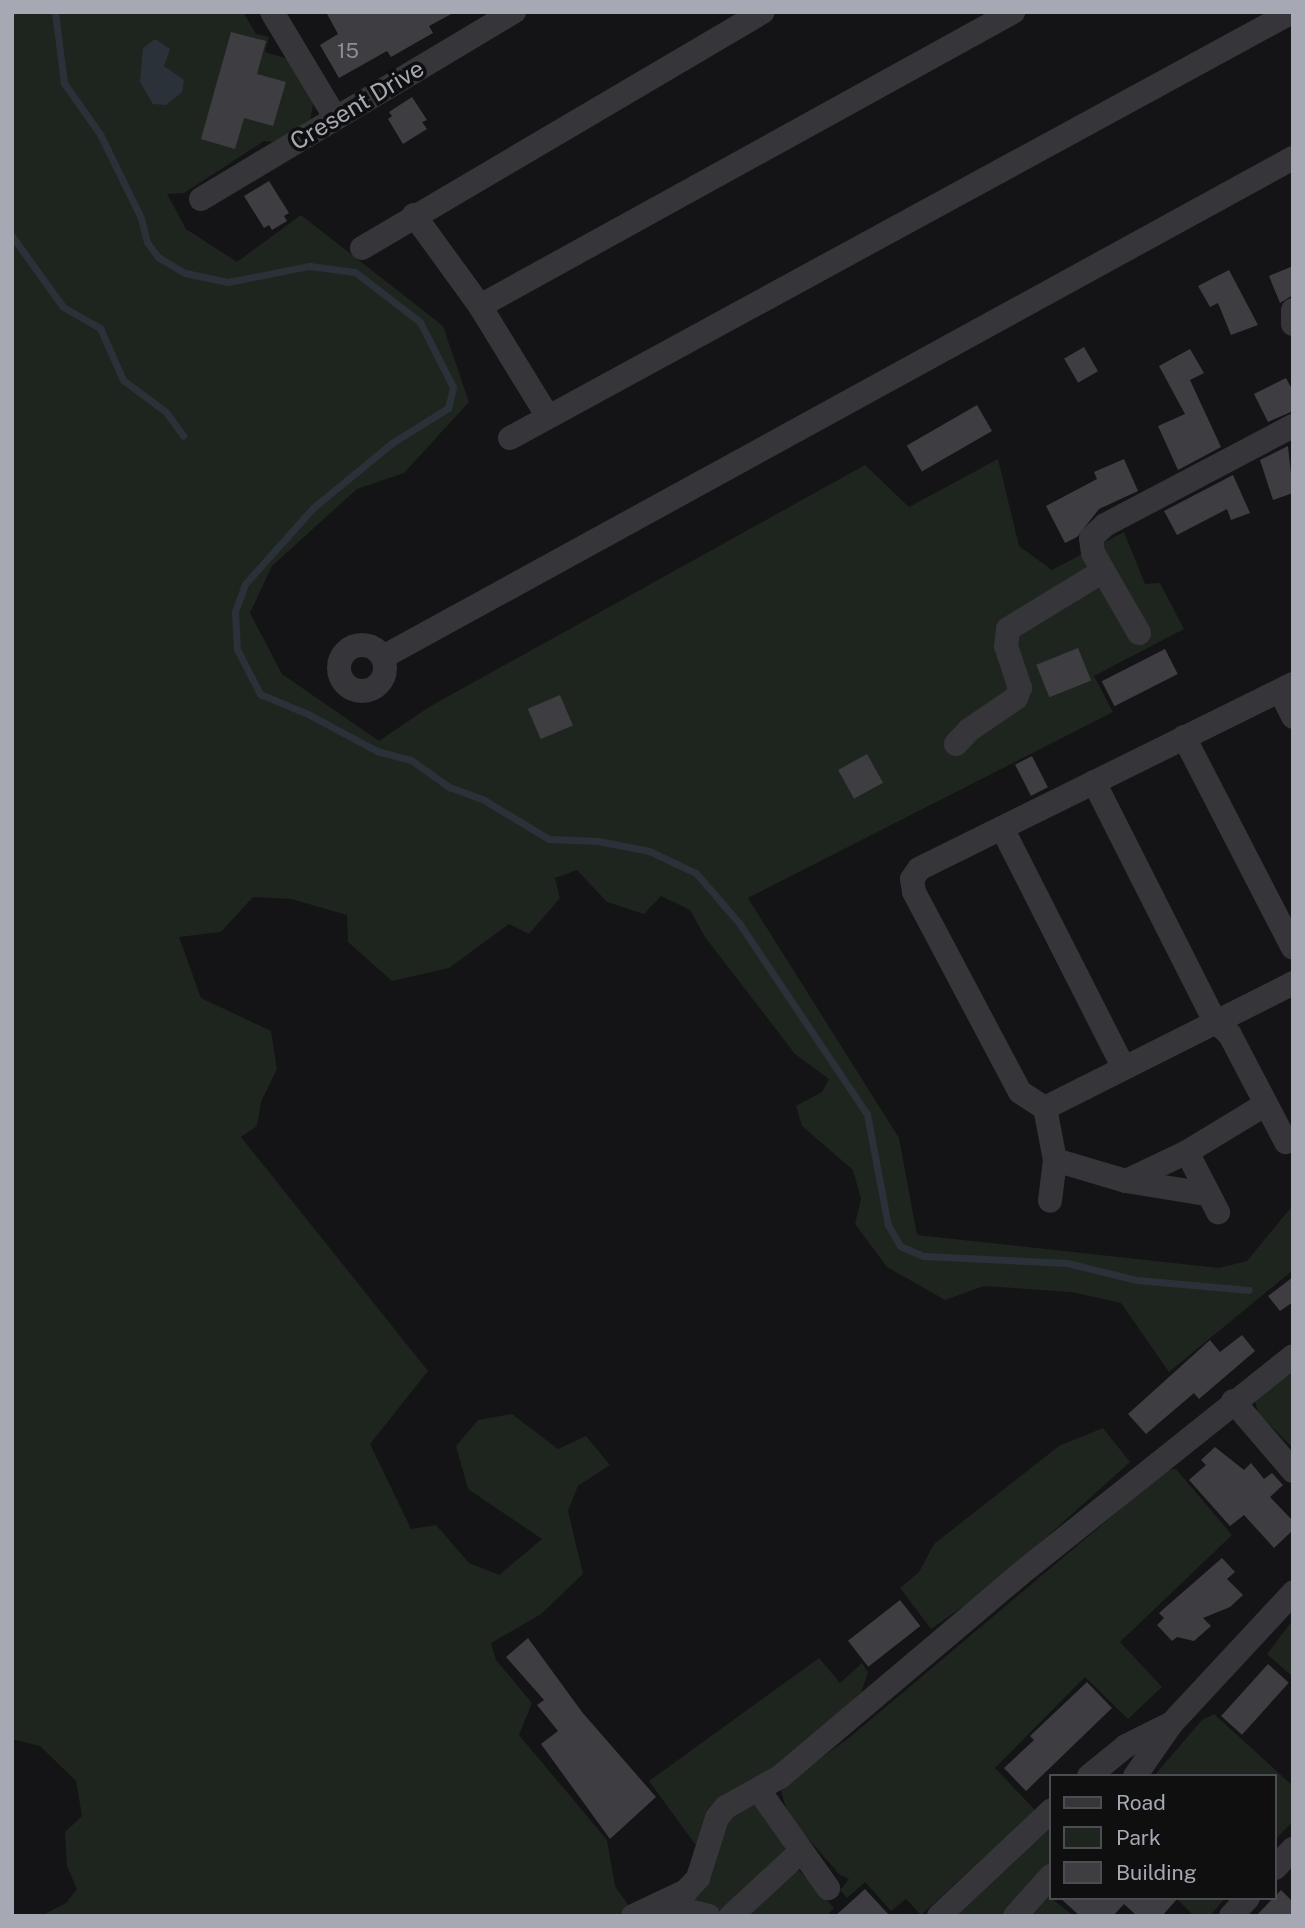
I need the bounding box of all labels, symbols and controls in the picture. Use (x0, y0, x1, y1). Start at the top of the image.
house number: 15 (337, 38, 359, 64)
street label: Cresent Drive (285, 54, 429, 156)
legend (1050, 1774, 1277, 1900)
text: Road (1116, 1790, 1166, 1815)
text: Park (1116, 1825, 1161, 1850)
text: Building (1116, 1860, 1197, 1885)

